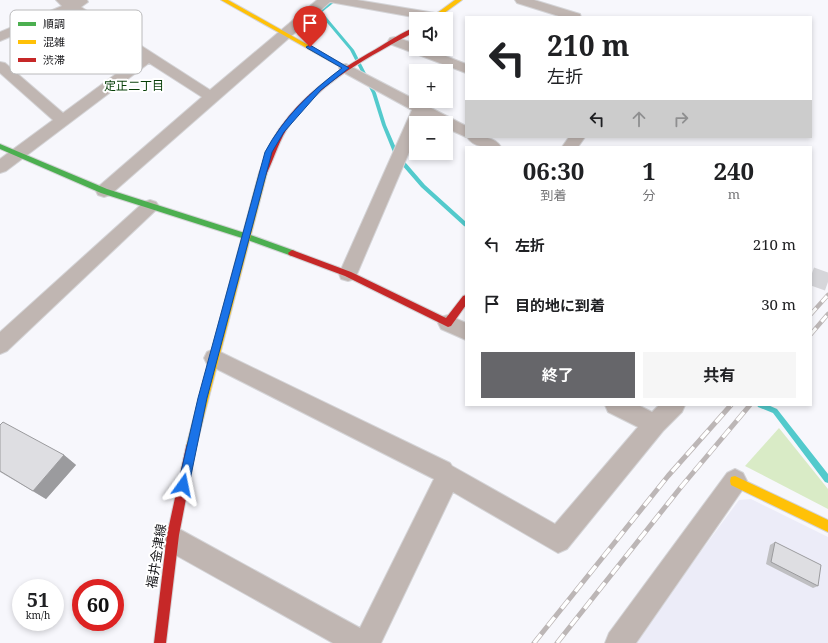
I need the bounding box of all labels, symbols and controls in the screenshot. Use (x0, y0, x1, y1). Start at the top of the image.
pin (293, 6, 327, 47)
legend (10, 10, 142, 74)
icon: arrive (299, 12, 321, 34)
map controls (409, 12, 453, 160)
button: sound (409, 12, 453, 56)
text: 順調 (43, 16, 65, 31)
text: 210 m (547, 26, 629, 64)
icon: left (481, 32, 533, 84)
text: 混雑 (43, 34, 65, 49)
text: 渋滞 (43, 52, 65, 67)
button: + (409, 64, 453, 108)
text: 左折 (547, 64, 583, 88)
district label: 定正二丁目 (104, 77, 164, 94)
icon: left (586, 108, 608, 130)
icon: ahead (628, 108, 650, 130)
icon: right (670, 108, 692, 130)
button: − (409, 116, 453, 160)
text: 06:30 (523, 154, 584, 187)
text: 1 (642, 154, 656, 187)
text: 240 (714, 154, 754, 187)
text: m (728, 185, 740, 203)
text: 到着 (541, 186, 567, 204)
text: 分 (642, 186, 655, 204)
icon: left (481, 233, 503, 255)
text: 210 m (753, 234, 796, 254)
text: 左折 (515, 235, 545, 255)
icon: arrive (481, 293, 503, 315)
text: 30 m (761, 294, 796, 314)
text: 目的地に到着 (515, 295, 605, 315)
button: 終了 (481, 352, 635, 398)
button: 共有 (643, 352, 796, 398)
position arrow (162, 464, 204, 506)
street label: 福井金津線 (142, 522, 170, 590)
speed limit sign: 60 (72, 579, 124, 631)
text: 51 (27, 586, 49, 613)
text: km/h (26, 608, 50, 622)

